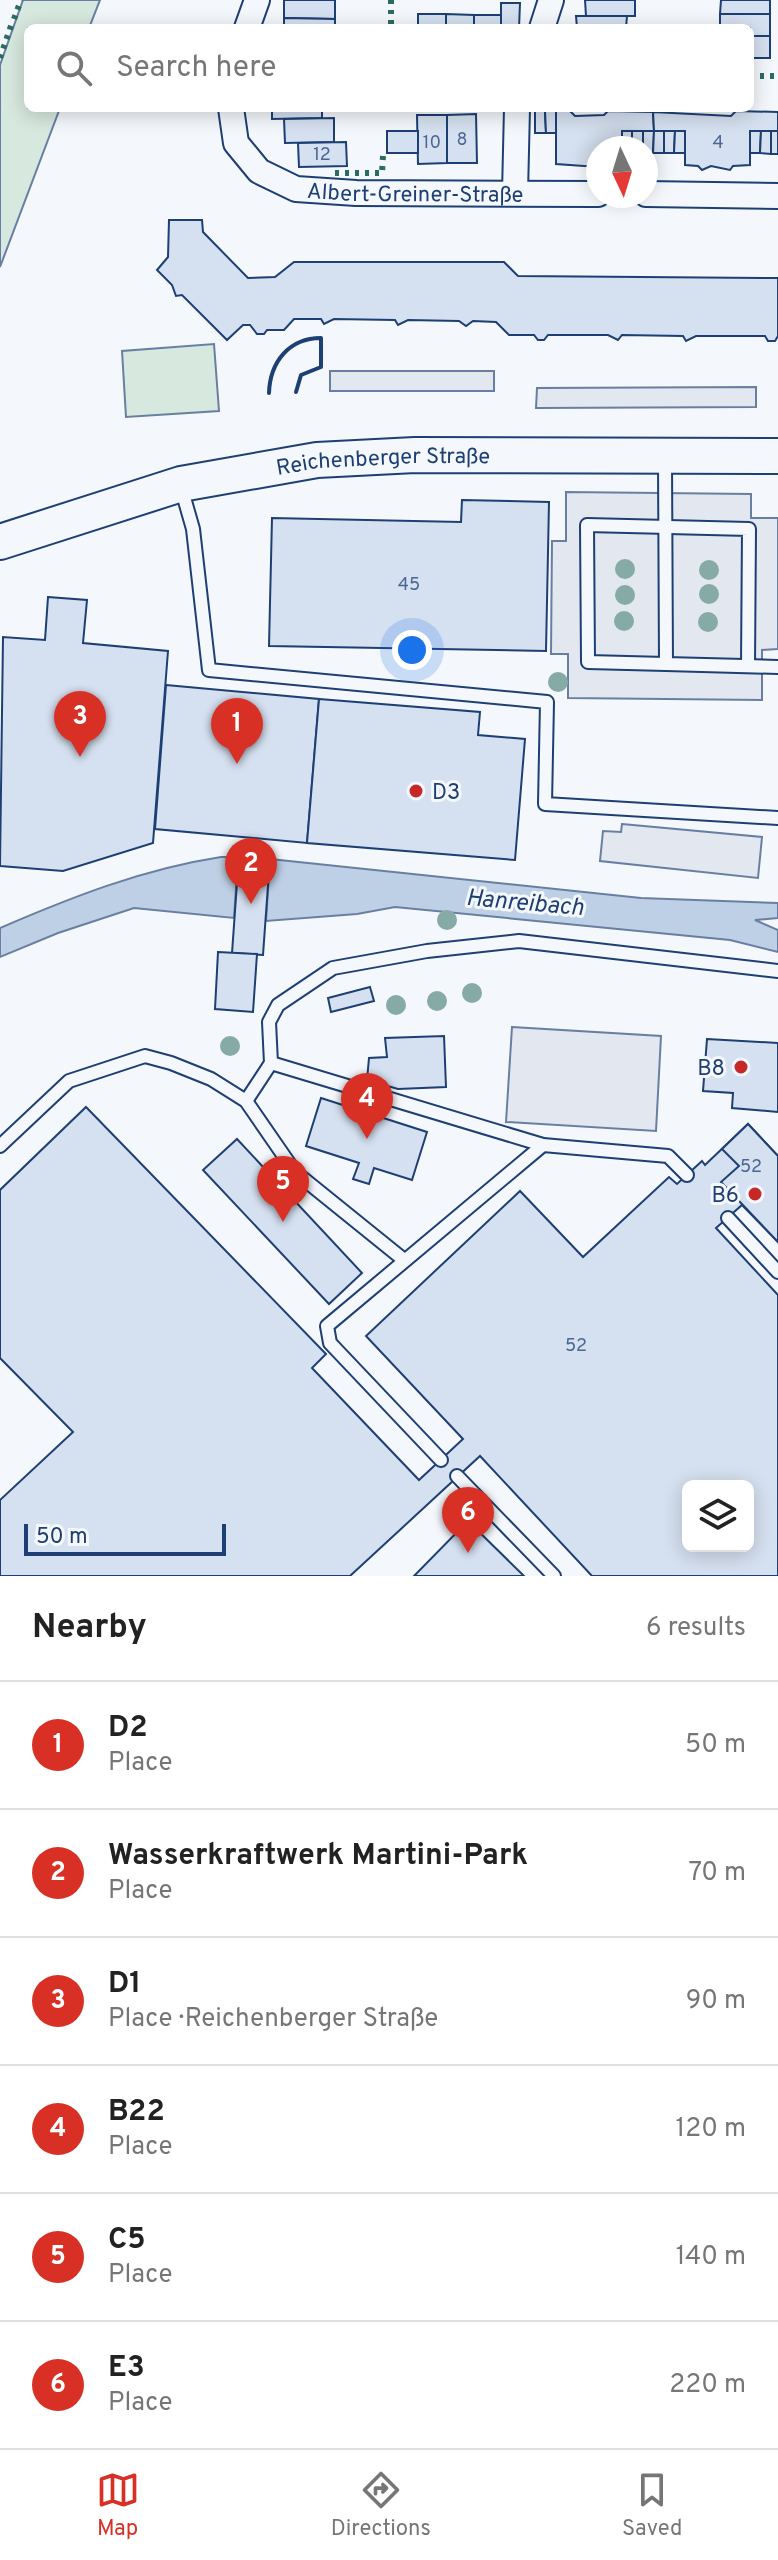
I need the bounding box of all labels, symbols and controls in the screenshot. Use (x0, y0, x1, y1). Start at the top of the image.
search box (24, 24, 754, 112)
icon: search (52, 46, 96, 90)
text: Search here (116, 50, 276, 87)
house number: 8 (457, 129, 468, 152)
house number: 10 (423, 132, 441, 155)
house number: 4 (712, 132, 724, 155)
north arrow (586, 136, 658, 208)
house number: 12 (313, 144, 331, 167)
street label: Albert-Greiner-Straße (306, 179, 523, 210)
street label: Reichenberger Straße (274, 444, 490, 483)
house number: 45 (398, 574, 420, 597)
your location (392, 630, 432, 670)
pin: 3 (54, 691, 106, 757)
pin: 1 (211, 698, 263, 764)
place label: D3 (432, 780, 460, 807)
marker: D3 (407, 782, 425, 800)
pin: 2 (225, 838, 277, 904)
water label: Hanreibach (465, 884, 585, 924)
place label: B8 (697, 1056, 725, 1083)
marker: B8 (732, 1058, 750, 1076)
pin: 4 (341, 1073, 393, 1139)
pin: 5 (257, 1156, 309, 1222)
house number: 52 (740, 1156, 762, 1179)
place label: B6 (711, 1183, 739, 1210)
marker: B6 (746, 1185, 764, 1203)
house number: 52 (565, 1335, 587, 1358)
map controls (682, 1480, 754, 1552)
button: layers (682, 1480, 754, 1552)
pin: 6 (442, 1487, 494, 1553)
scale bar (24, 1520, 226, 1556)
text: 50 m (36, 1524, 88, 1551)
text: Nearby (32, 1607, 147, 1650)
text: 6 results (646, 1612, 746, 1645)
text: D2 (108, 1710, 148, 1747)
text: 1 (53, 1729, 63, 1762)
text: 50 m (685, 1729, 746, 1762)
text: Place (108, 1747, 172, 1780)
text: Wasserkraftwerk Martini-Park (108, 1838, 528, 1875)
text: 2 (50, 1857, 66, 1890)
text: 70 m (688, 1857, 746, 1890)
text: Place (108, 1875, 172, 1908)
text: D1 (108, 1966, 141, 2003)
text: 3 (50, 1985, 66, 2018)
text: 90 m (686, 1985, 746, 2018)
text: Place · Reichenberger Straße (108, 2003, 438, 2036)
text: B22 (108, 2094, 165, 2131)
text: 4 (50, 2113, 66, 2146)
text: 120 m (676, 2113, 746, 2146)
text: Place (108, 2131, 172, 2164)
text: C5 (108, 2222, 146, 2259)
text: 5 (50, 2241, 66, 2274)
text: 140 m (676, 2241, 746, 2274)
text: Place (108, 2259, 172, 2292)
text: E3 (108, 2350, 145, 2387)
text: 6 (50, 2369, 66, 2402)
text: 220 m (669, 2369, 746, 2402)
text: Place (108, 2387, 172, 2420)
tab: Map (96, 2468, 140, 2543)
tab: Directions (331, 2468, 431, 2543)
tab: Saved (622, 2468, 682, 2543)

